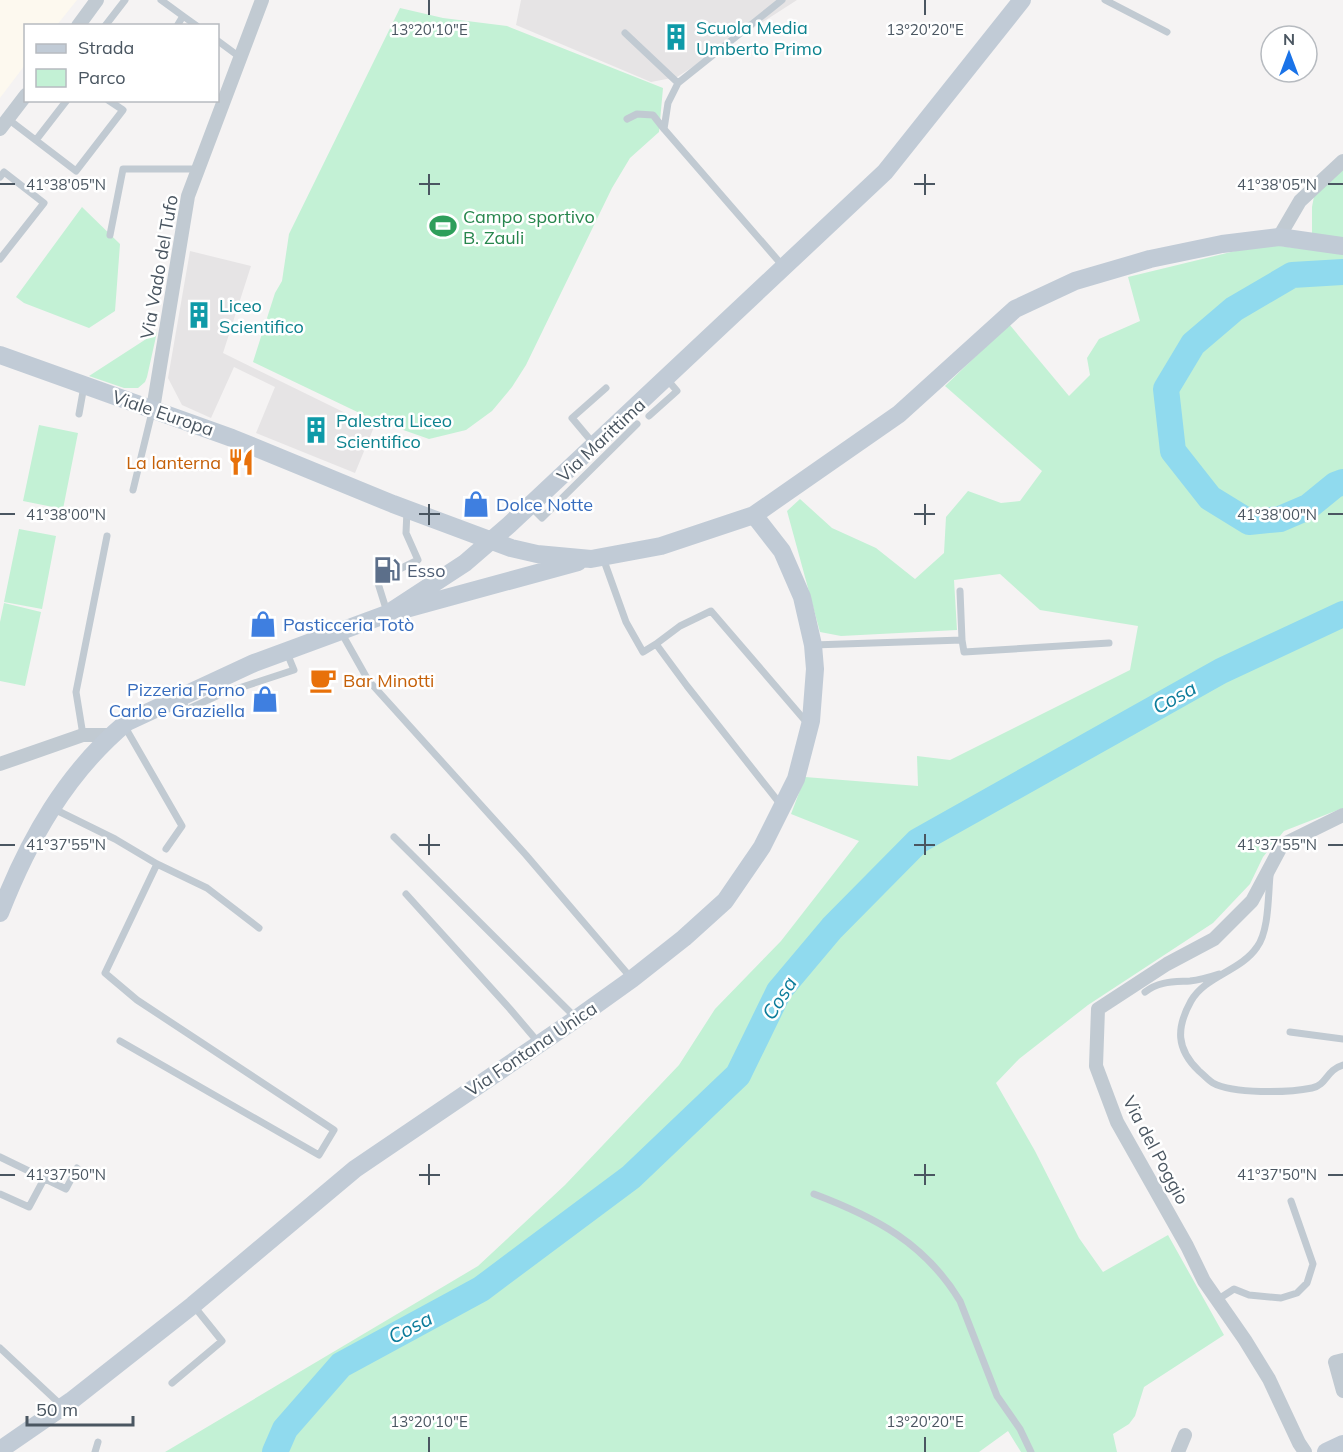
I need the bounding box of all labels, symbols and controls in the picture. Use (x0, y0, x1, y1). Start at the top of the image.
place label: Scuola Media Umberto Primo (696, 16, 822, 60)
text: 13°20'10"E (390, 20, 468, 39)
text: 13°20'20"E (886, 20, 964, 39)
building icon: Scuola Media Umberto Primo (661, 22, 691, 52)
legend (24, 24, 219, 102)
north arrow (1259, 24, 1319, 84)
text: N (1283, 29, 1295, 49)
text: Strada (78, 36, 134, 59)
text: Parco (78, 66, 126, 89)
text: 41°38'05"N (26, 175, 106, 194)
text: 41°38'05"N (1237, 175, 1317, 194)
street label: Via Vado del Tufo (135, 193, 183, 341)
place label: Campo sportivo B. Zauli (463, 205, 595, 249)
sports icon: Campo sportivo B. Zauli (428, 211, 458, 241)
place label: Liceo Scientifico (219, 294, 304, 338)
building icon: Liceo Scientifico (184, 300, 214, 330)
street label: Viale Europa (109, 385, 217, 441)
street label: Via Marittima (552, 393, 650, 487)
place label: Palestra Liceo Scientifico (336, 409, 452, 453)
building icon: Palestra Liceo Scientifico (301, 415, 331, 445)
restaurant icon: La lanterna (226, 447, 256, 477)
place label: La lanterna (126, 451, 221, 474)
shop icon: Dolce Notte (461, 489, 491, 519)
place label: Dolce Notte (496, 493, 593, 516)
text: 41°38'00"N (26, 505, 106, 524)
text: 41°38'00"N (1237, 505, 1317, 524)
fuel station icon: Esso (372, 555, 402, 585)
place label: Esso (407, 559, 446, 582)
shop icon: Pasticceria Totò (248, 609, 278, 639)
place label: Pasticceria Totò (283, 613, 414, 636)
cafe icon: Bar Minotti (308, 665, 338, 695)
place label: Bar Minotti (343, 669, 434, 692)
water label: Cosa (1148, 675, 1200, 719)
place label: Pizzeria Forno Carlo e Graziella (109, 678, 245, 722)
shop icon: Pizzeria Forno Carlo e Graziella (250, 684, 280, 714)
text: 41°37'55"N (26, 835, 106, 854)
text: 41°37'55"N (1237, 835, 1317, 854)
water label: Cosa (756, 972, 802, 1024)
street label: Via Fontana Unica (461, 996, 601, 1102)
street label: Via del Poggio (1118, 1092, 1194, 1208)
text: 41°37'50"N (26, 1165, 106, 1184)
text: 41°37'50"N (1237, 1165, 1317, 1184)
water label: Cosa (384, 1305, 436, 1349)
scale bar (27, 1389, 134, 1427)
text: 50 m (36, 1398, 78, 1421)
text: 13°20'10"E (390, 1412, 468, 1431)
text: 13°20'20"E (886, 1412, 964, 1431)

